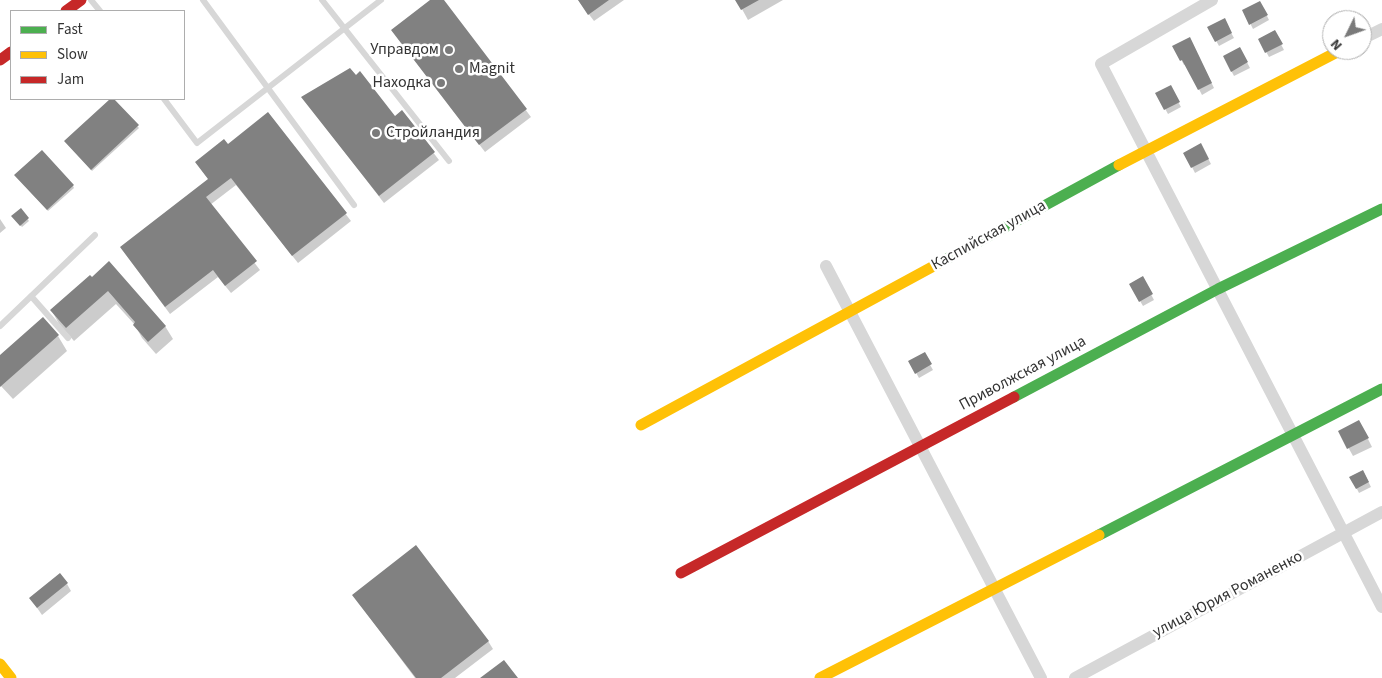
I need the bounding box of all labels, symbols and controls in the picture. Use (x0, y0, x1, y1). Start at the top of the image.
legend (10, 10, 185, 100)
north arrow (1322, 10, 1372, 60)
text: Fast (57, 19, 83, 40)
text: N (1326, 34, 1347, 55)
place label: Управдом (370, 40, 439, 60)
text: Slow (57, 44, 88, 65)
marker: Управдом (443, 44, 455, 56)
place label: Magnit (469, 59, 515, 79)
marker: Magnit (453, 63, 465, 75)
text: Jam (57, 69, 84, 90)
place label: Находка (373, 73, 431, 93)
marker: Находка (435, 77, 447, 89)
place label: Стройландия (386, 123, 480, 143)
marker: Стройландия (370, 127, 382, 139)
street label: Каспийская улица (928, 197, 1050, 275)
street label: Приволжская улица (956, 332, 1090, 416)
street label: улица Юрия Романенко (1150, 547, 1306, 643)

